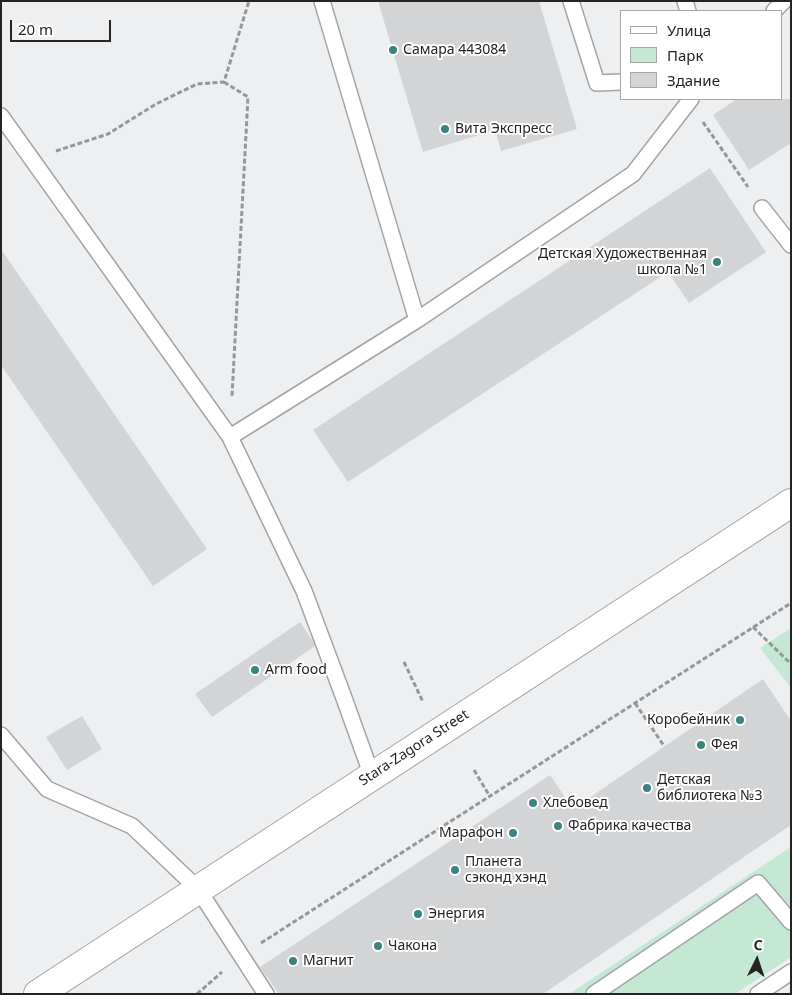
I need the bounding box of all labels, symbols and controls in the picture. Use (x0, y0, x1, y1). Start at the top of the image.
scale bar (12, 10, 114, 42)
legend (620, 10, 782, 100)
text: 20 m (18, 19, 53, 39)
text: Улица (667, 20, 711, 40)
place label: Самара 443084 (403, 42, 506, 58)
marker: Самара 443084 (387, 44, 399, 56)
text: Парк (667, 45, 703, 65)
text: Здание (667, 70, 720, 90)
place label: Вита Экспресс (455, 121, 552, 137)
marker: Вита Экспресс (439, 123, 451, 135)
place label: Детская Художественная школа №1 (538, 246, 707, 278)
marker: Детская Художественная школа №1 (711, 256, 723, 268)
place label: Arm food (265, 662, 327, 678)
marker: Arm food (249, 664, 261, 676)
street label: Stara-Zagora Street (356, 706, 472, 790)
place label: Коробейник (647, 712, 730, 728)
marker: Коробейник (734, 714, 746, 726)
place label: Фея (711, 737, 738, 753)
marker: Фея (695, 739, 707, 751)
place label: Детская библиотека №3 (657, 772, 762, 804)
marker: Детская библиотека №3 (641, 782, 653, 794)
place label: Хлебовед (543, 795, 608, 811)
marker: Хлебовед (527, 797, 539, 809)
place label: Фабрика качества (568, 818, 691, 834)
marker: Фабрика качества (552, 820, 564, 832)
place label: Марафон (439, 825, 503, 841)
marker: Марафон (507, 827, 519, 839)
place label: Планета сэконд хэнд (465, 854, 546, 886)
marker: Планета сэконд хэнд (449, 864, 461, 876)
place label: Энергия (428, 906, 485, 922)
marker: Энергия (412, 908, 424, 920)
north arrow (732, 935, 782, 985)
text: С (753, 935, 763, 954)
place label: Чакона (388, 938, 437, 954)
marker: Чакона (372, 940, 384, 952)
place label: Магнит (303, 953, 353, 969)
marker: Магнит (287, 955, 299, 967)

